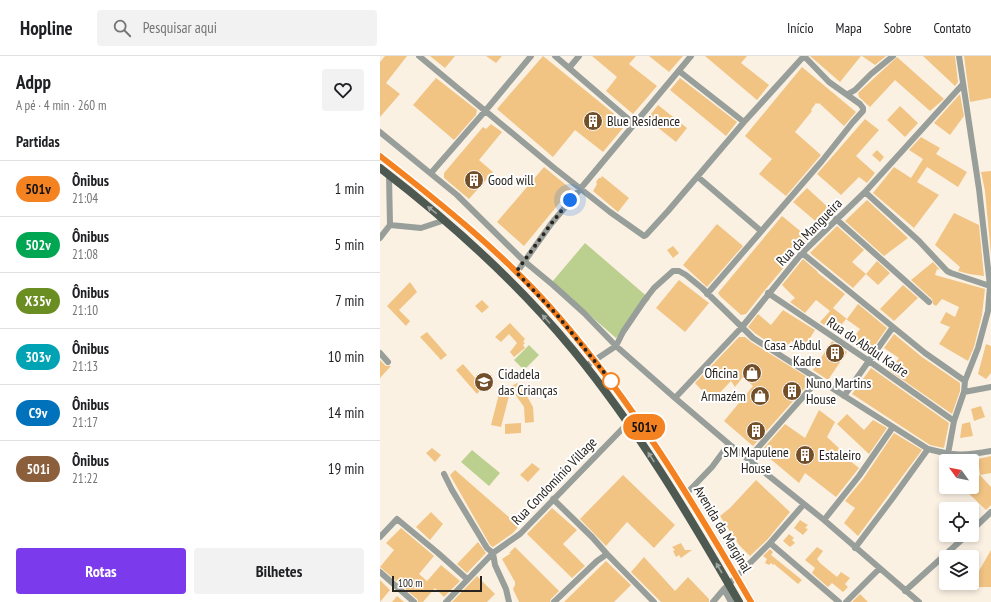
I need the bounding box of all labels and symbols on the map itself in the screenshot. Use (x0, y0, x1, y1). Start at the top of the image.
building icon: Blue Residence (582, 110, 604, 132)
place label: Blue Residence (607, 112, 680, 130)
building icon: Good will (463, 169, 485, 191)
place label: Good will (488, 171, 535, 189)
your location (560, 190, 580, 210)
street label: Rua da Mangueira (772, 194, 846, 270)
one-way arrow (426, 206, 437, 214)
street label: Rua do Abdul Kadre (824, 313, 913, 381)
one-way arrow (541, 314, 550, 324)
place label: Casa -Abdul Kadre (764, 336, 822, 370)
building icon: Casa -Abdul Kadre (824, 342, 846, 364)
shop icon: Oficina (741, 362, 763, 384)
place label: Oficina (704, 364, 738, 382)
place label: Cidadela das Crianças (498, 365, 558, 399)
school or university icon: Cidadela das Crianças (473, 371, 495, 393)
unlabelled marker (602, 372, 620, 390)
place label: Nuno Martins House (806, 374, 871, 408)
building icon: Nuno Martins House (781, 380, 803, 402)
shop icon: Armazém (749, 385, 771, 407)
place label: Armazém (701, 387, 746, 405)
line badge: 501v (616, 414, 672, 440)
building icon: SM Mapulene House (745, 420, 767, 442)
street label: Rua Condomínio Village (508, 433, 601, 529)
place label: SM Mapulene House (723, 443, 789, 477)
building icon: Estaleiro (794, 444, 816, 466)
place label: Estaleiro (819, 446, 861, 464)
one-way arrow (648, 452, 655, 463)
north arrow (939, 454, 979, 494)
street label: Avenida da Marginal (690, 482, 756, 576)
one-way arrow (716, 562, 723, 574)
scale bar (392, 574, 482, 593)

